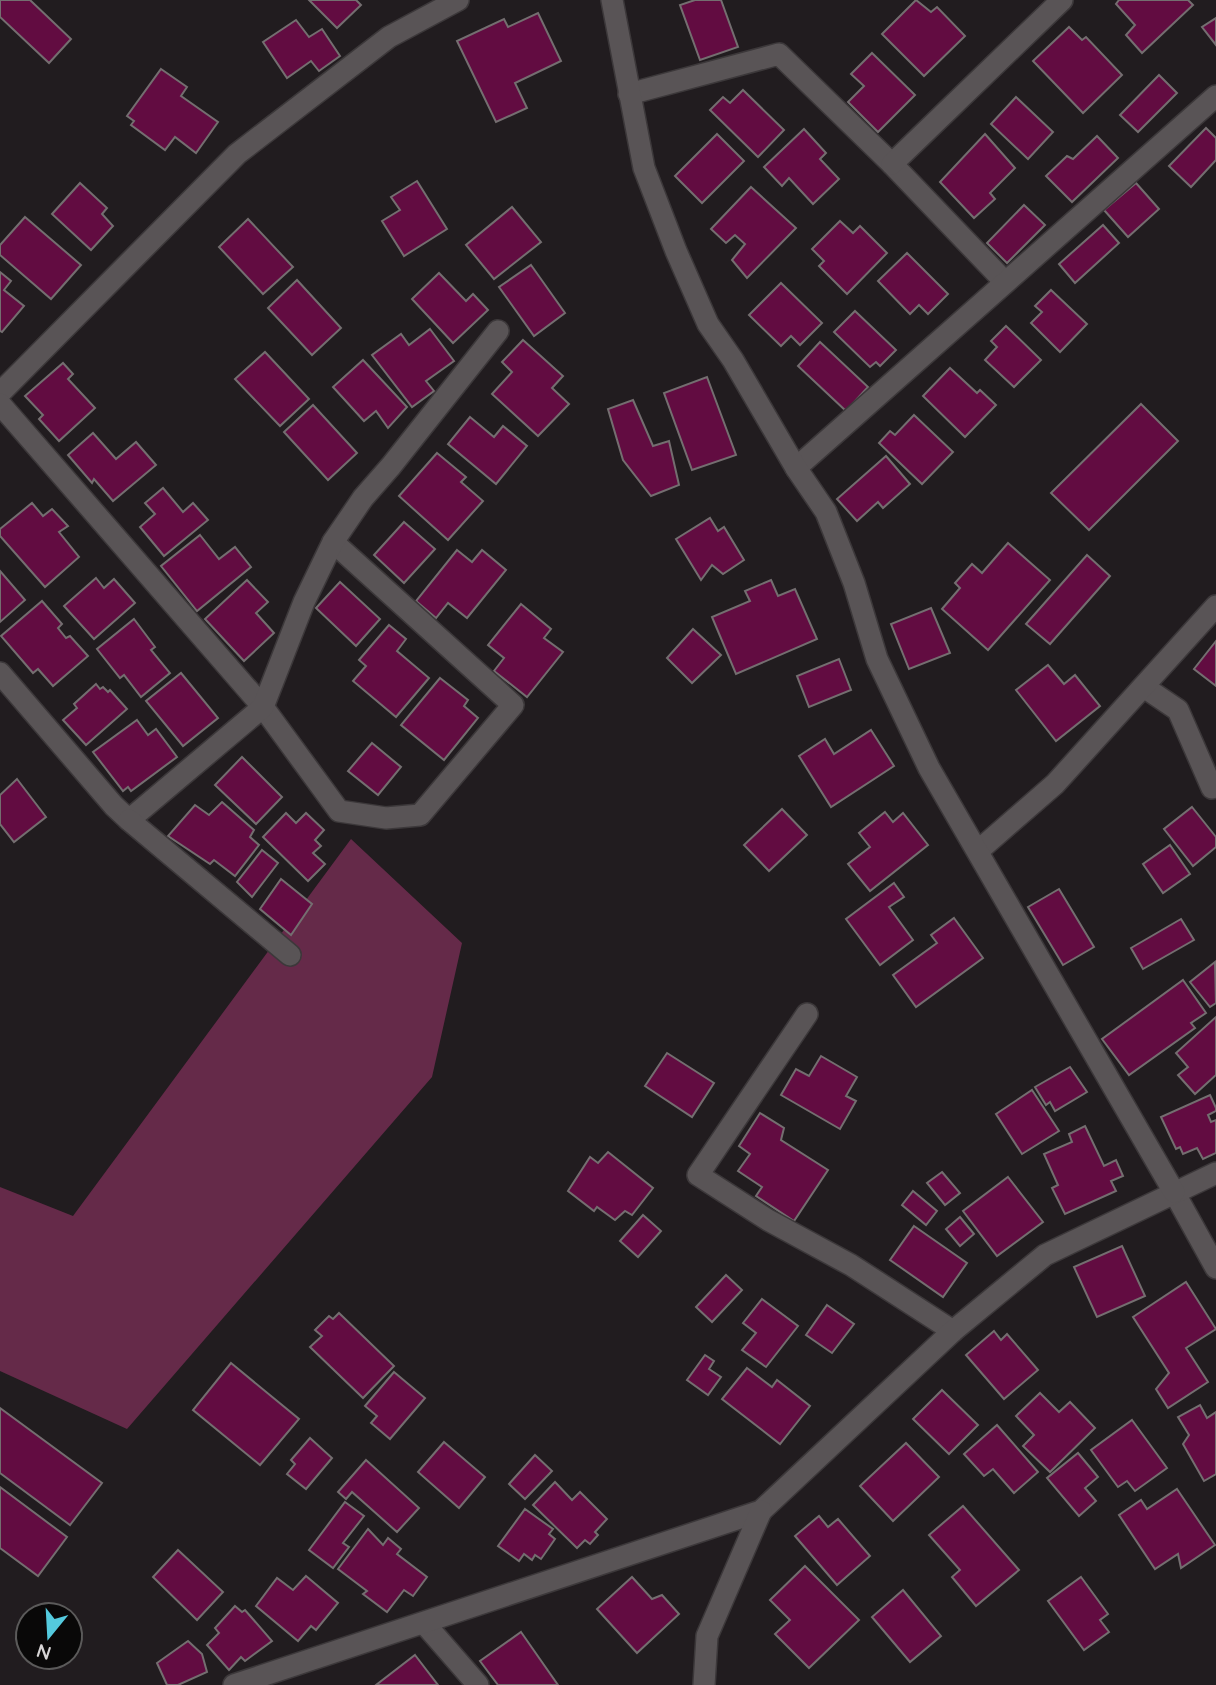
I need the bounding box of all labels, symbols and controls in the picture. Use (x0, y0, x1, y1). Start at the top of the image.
north arrow (14, 1601, 84, 1671)
text: N (33, 1639, 54, 1666)

